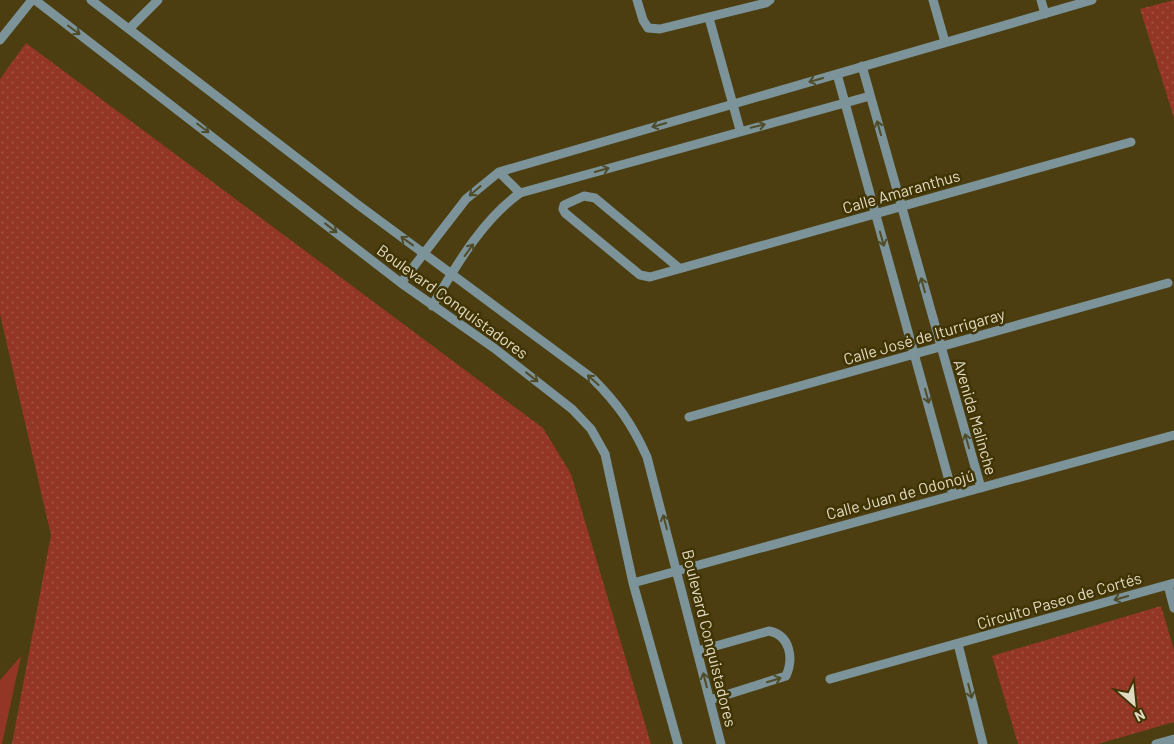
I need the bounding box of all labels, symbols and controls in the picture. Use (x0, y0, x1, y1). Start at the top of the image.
one-way arrow (67, 24, 80, 35)
one-way arrow (808, 76, 824, 86)
one-way arrow (874, 120, 884, 136)
one-way arrow (652, 121, 668, 130)
one-way arrow (749, 121, 765, 130)
one-way arrow (196, 123, 209, 134)
one-way arrow (593, 164, 609, 174)
street label: Calle Amaranthus (840, 165, 962, 217)
one-way arrow (469, 185, 482, 196)
one-way arrow (324, 223, 337, 234)
one-way arrow (878, 231, 888, 247)
one-way arrow (400, 236, 414, 246)
street label: Boulevard Conquistadores (374, 240, 532, 362)
one-way arrow (464, 243, 474, 257)
one-way arrow (917, 277, 927, 293)
street label: Calle José de Iturrigaray (841, 304, 1007, 368)
street label: Avenida Malinche (950, 357, 1002, 477)
one-way arrow (525, 372, 538, 383)
one-way arrow (587, 375, 600, 386)
one-way arrow (922, 387, 932, 403)
one-way arrow (962, 433, 972, 449)
street label: Calle Juan de Odonojú (824, 465, 976, 523)
one-way arrow (660, 515, 669, 531)
street label: Boulevard Conquistadores (679, 547, 741, 729)
street label: Circuito Paseo de Cortés (975, 567, 1143, 633)
one-way arrow (1113, 594, 1129, 603)
one-way arrow (700, 672, 709, 688)
one-way arrow (765, 675, 781, 685)
north arrow (1109, 679, 1159, 729)
one-way arrow (966, 683, 975, 699)
text: N (1132, 706, 1148, 726)

